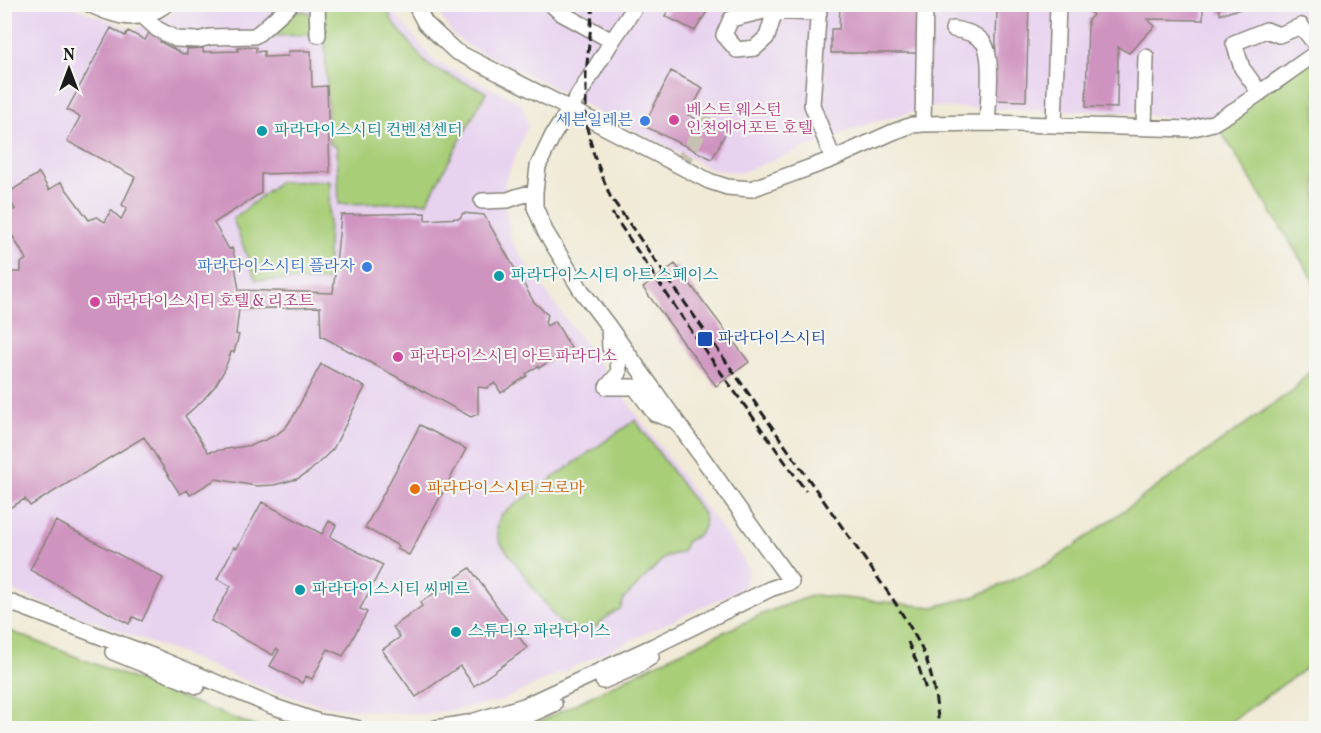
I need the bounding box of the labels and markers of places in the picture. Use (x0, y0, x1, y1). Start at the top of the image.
place label: 베스트 웨스턴 인천에어포트 호텔 (686, 100, 813, 140)
place label: 세븐일레븐 (556, 110, 634, 132)
marker: 베스트 웨스턴 인천에어포트 호텔 (667, 113, 681, 127)
marker: 세븐일레븐 (638, 114, 652, 128)
place label: 파라다이스시티 컨벤션센터 (274, 120, 463, 142)
marker: 파라다이스시티 컨벤션센터 (255, 124, 269, 138)
place label: 파라다이스시티 플라자 (197, 256, 356, 278)
marker: 파라다이스시티 플라자 (360, 260, 374, 274)
place label: 파라다이스시티 아트 스페이스 (511, 265, 719, 287)
marker: 파라다이스시티 아트 스페이스 (492, 269, 506, 283)
place label: 파라다이스시티 호텔 & 리조트 (107, 291, 314, 313)
marker: 파라다이스시티 호텔 & 리조트 (88, 295, 102, 309)
place label: 파라다이스시티 (718, 328, 826, 350)
marker: 파라다이스시티 (696, 330, 714, 348)
place label: 파라다이스시티 아트 파라디소 (410, 346, 617, 368)
marker: 파라다이스시티 아트 파라디소 (391, 350, 405, 364)
place label: 파라다이스시티 크로마 (427, 478, 585, 500)
marker: 파라다이스시티 크로마 (408, 482, 422, 496)
place label: 파라다이스시티 씨메르 (312, 579, 470, 601)
marker: 파라다이스시티 씨메르 (293, 583, 307, 597)
place label: 스튜디오 파라다이스 (468, 621, 611, 643)
marker: 스튜디오 파라다이스 (449, 625, 463, 639)

